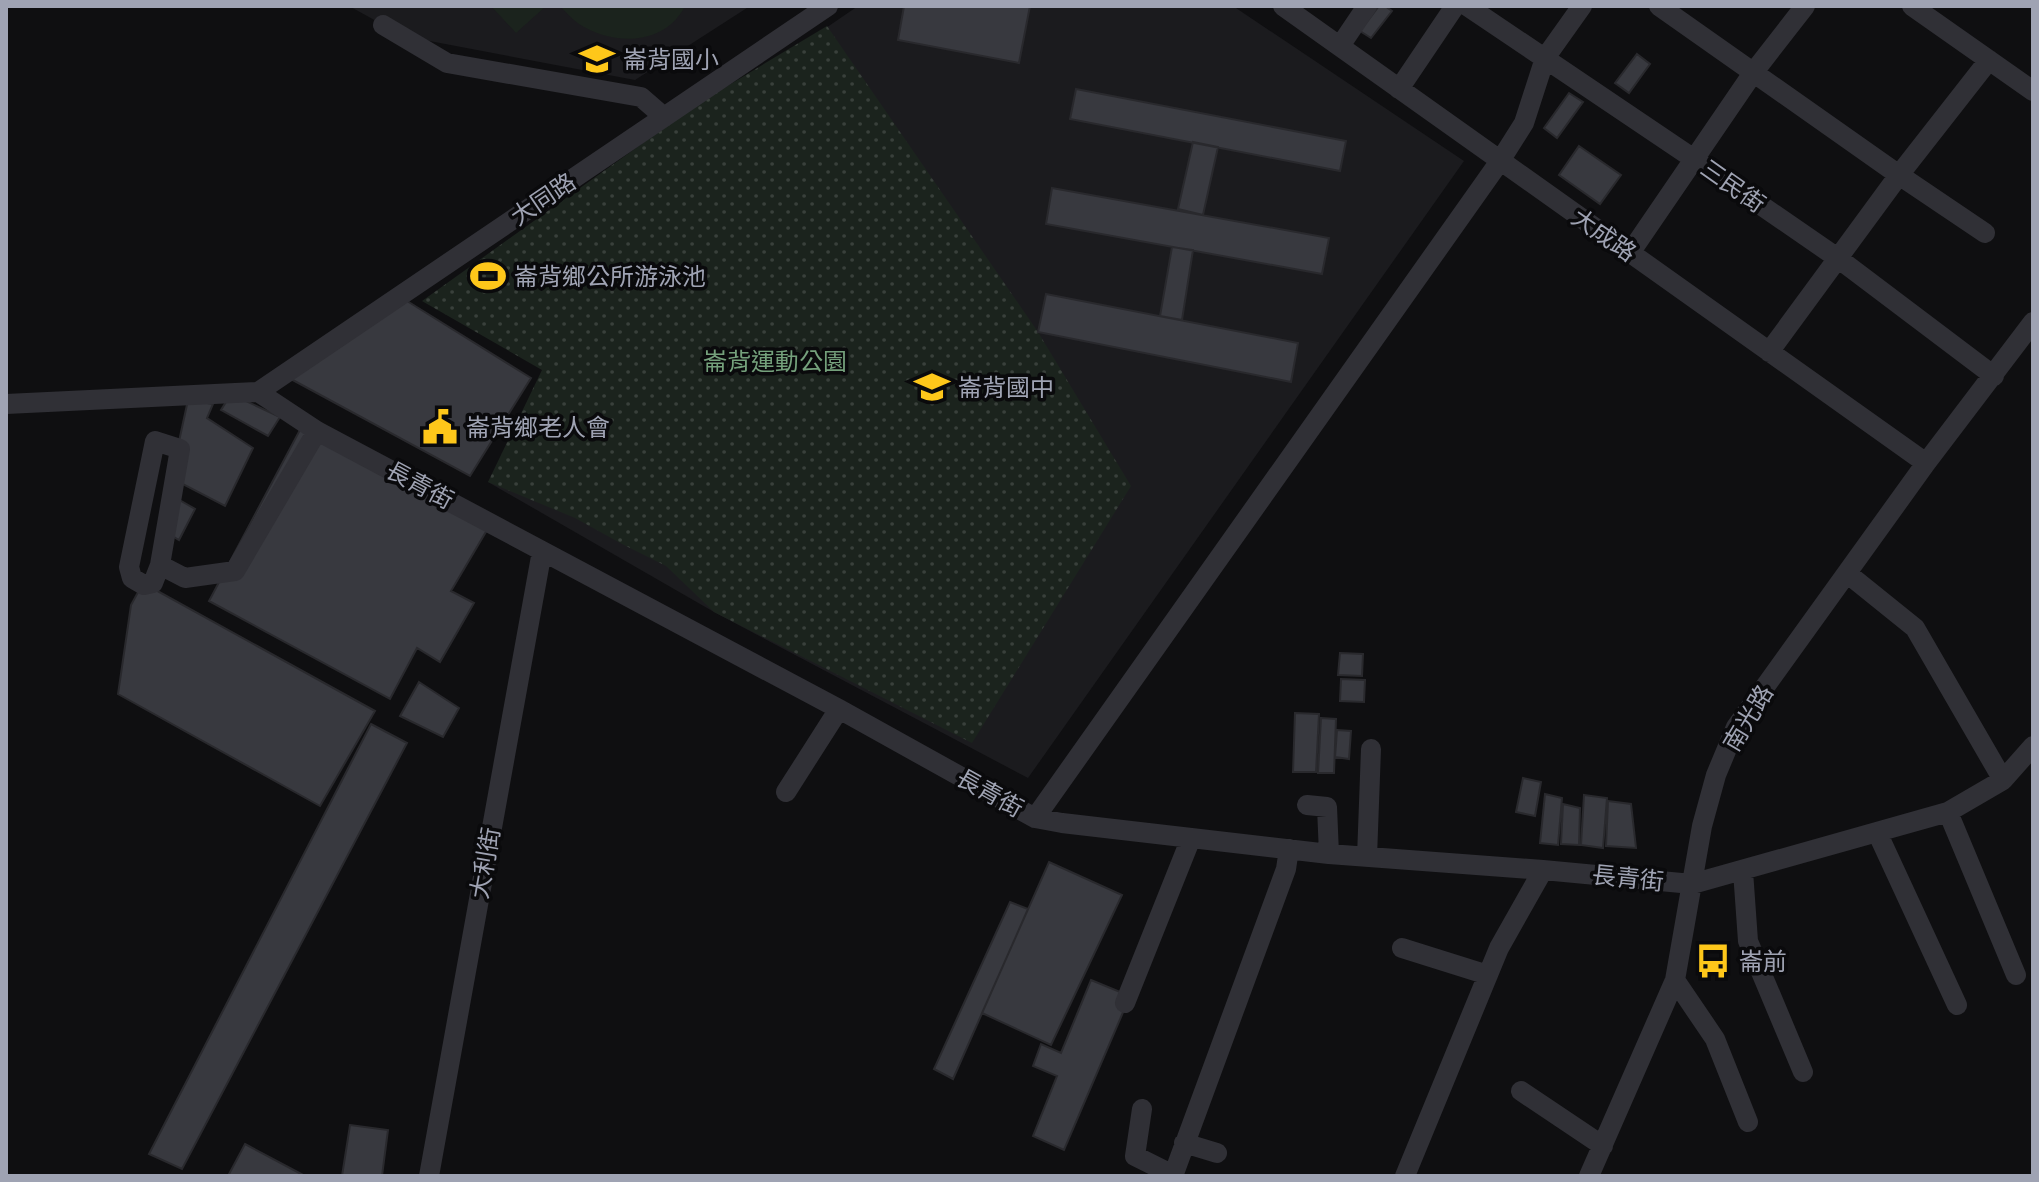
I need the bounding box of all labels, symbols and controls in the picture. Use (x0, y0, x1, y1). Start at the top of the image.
school or university icon: 崙背國小 (578, 40, 616, 78)
place label: 崙背國小 (623, 46, 719, 73)
street label: 三民街 (1696, 154, 1770, 218)
street label: 大同路 (506, 168, 580, 230)
street label: 大成路 (1567, 203, 1641, 267)
sports icon: 崙背鄉公所游泳池 (469, 257, 507, 295)
place label: 崙背鄉公所游泳池 (514, 263, 706, 290)
park label: 崙背運動公園 (703, 348, 847, 375)
school or university icon: 崙背國中 (913, 368, 951, 406)
place label: 崙背國中 (958, 374, 1054, 401)
public building icon: 崙背鄉老人會 (421, 408, 459, 446)
place label: 崙背鄉老人會 (466, 414, 610, 441)
street label: 長青街 (382, 456, 458, 514)
street label: 南光路 (1718, 680, 1778, 756)
street label: 長青街 (952, 764, 1028, 822)
street label: 大利街 (465, 825, 505, 901)
street label: 長青街 (1591, 861, 1665, 895)
bus stop icon: 崙前 (1694, 942, 1732, 980)
place label: 崙前 (1739, 948, 1787, 975)

